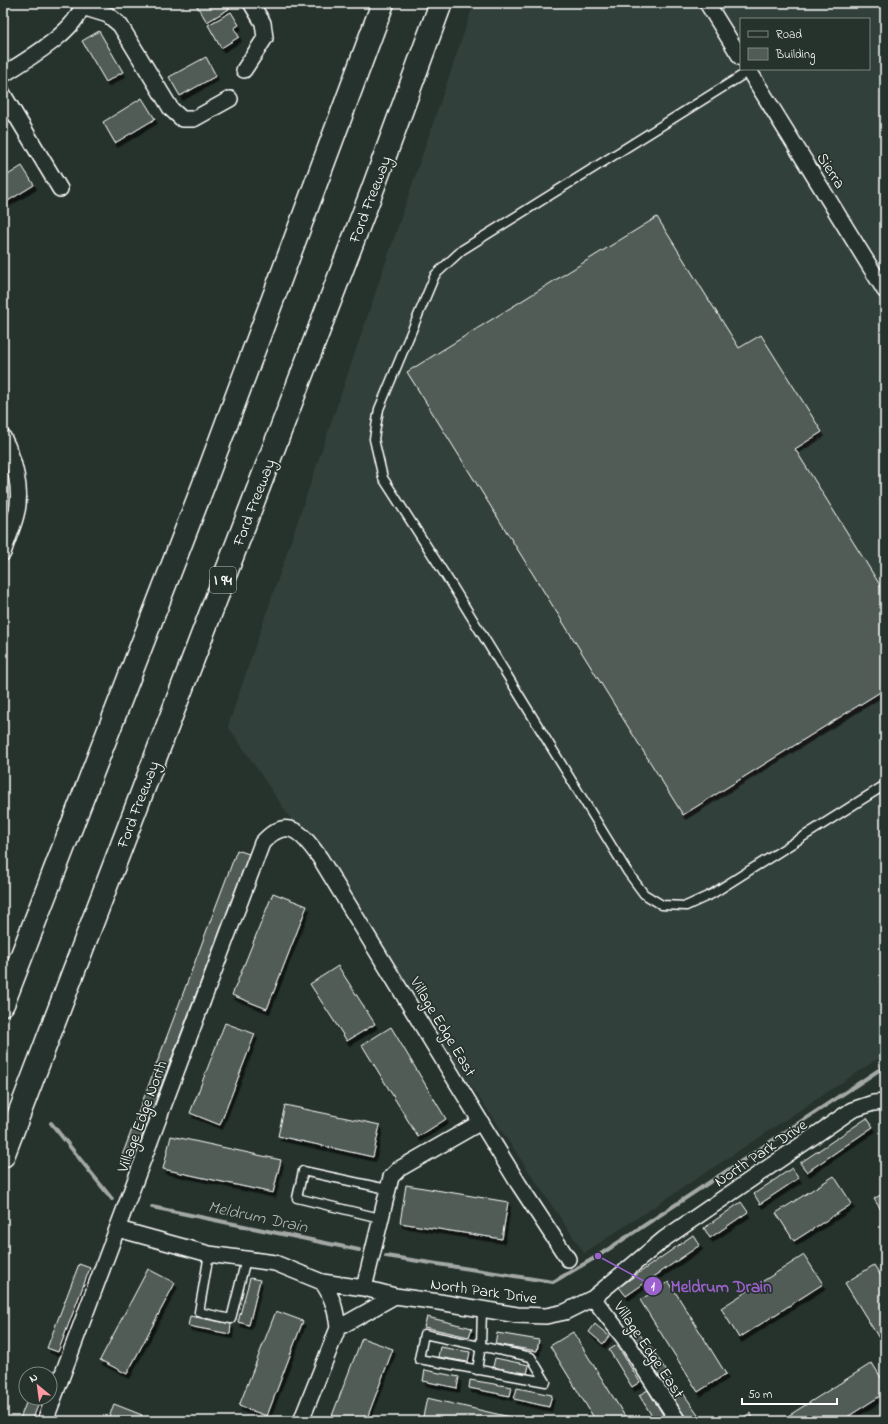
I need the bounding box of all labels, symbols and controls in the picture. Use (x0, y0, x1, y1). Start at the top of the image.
legend (740, 18, 870, 70)
text: Road (776, 26, 802, 44)
text: Building (775, 46, 815, 65)
street label: Sierra (810, 148, 851, 194)
street label: Ford Freeway (343, 153, 399, 248)
street label: Ford Freeway (227, 456, 283, 551)
road number: I 94 (210, 567, 236, 593)
street label: Ford Freeway (111, 758, 167, 853)
street label: Village Edge East (403, 972, 482, 1082)
street label: Village Edge North (111, 1057, 174, 1177)
street label: North Park Drive (710, 1113, 813, 1194)
water label: Meldrum Drain (206, 1195, 310, 1240)
callout: Meldrum Drain (643, 1271, 780, 1300)
street label: North Park Drive (429, 1273, 539, 1311)
text: Meldrum Drain (670, 1275, 772, 1300)
text: 1 (651, 1278, 655, 1296)
street label: Village Edge East (606, 1296, 690, 1404)
north arrow (18, 1366, 58, 1406)
text: N (27, 1369, 41, 1387)
scale bar (742, 1380, 837, 1406)
text: 50 m (748, 1386, 772, 1404)

